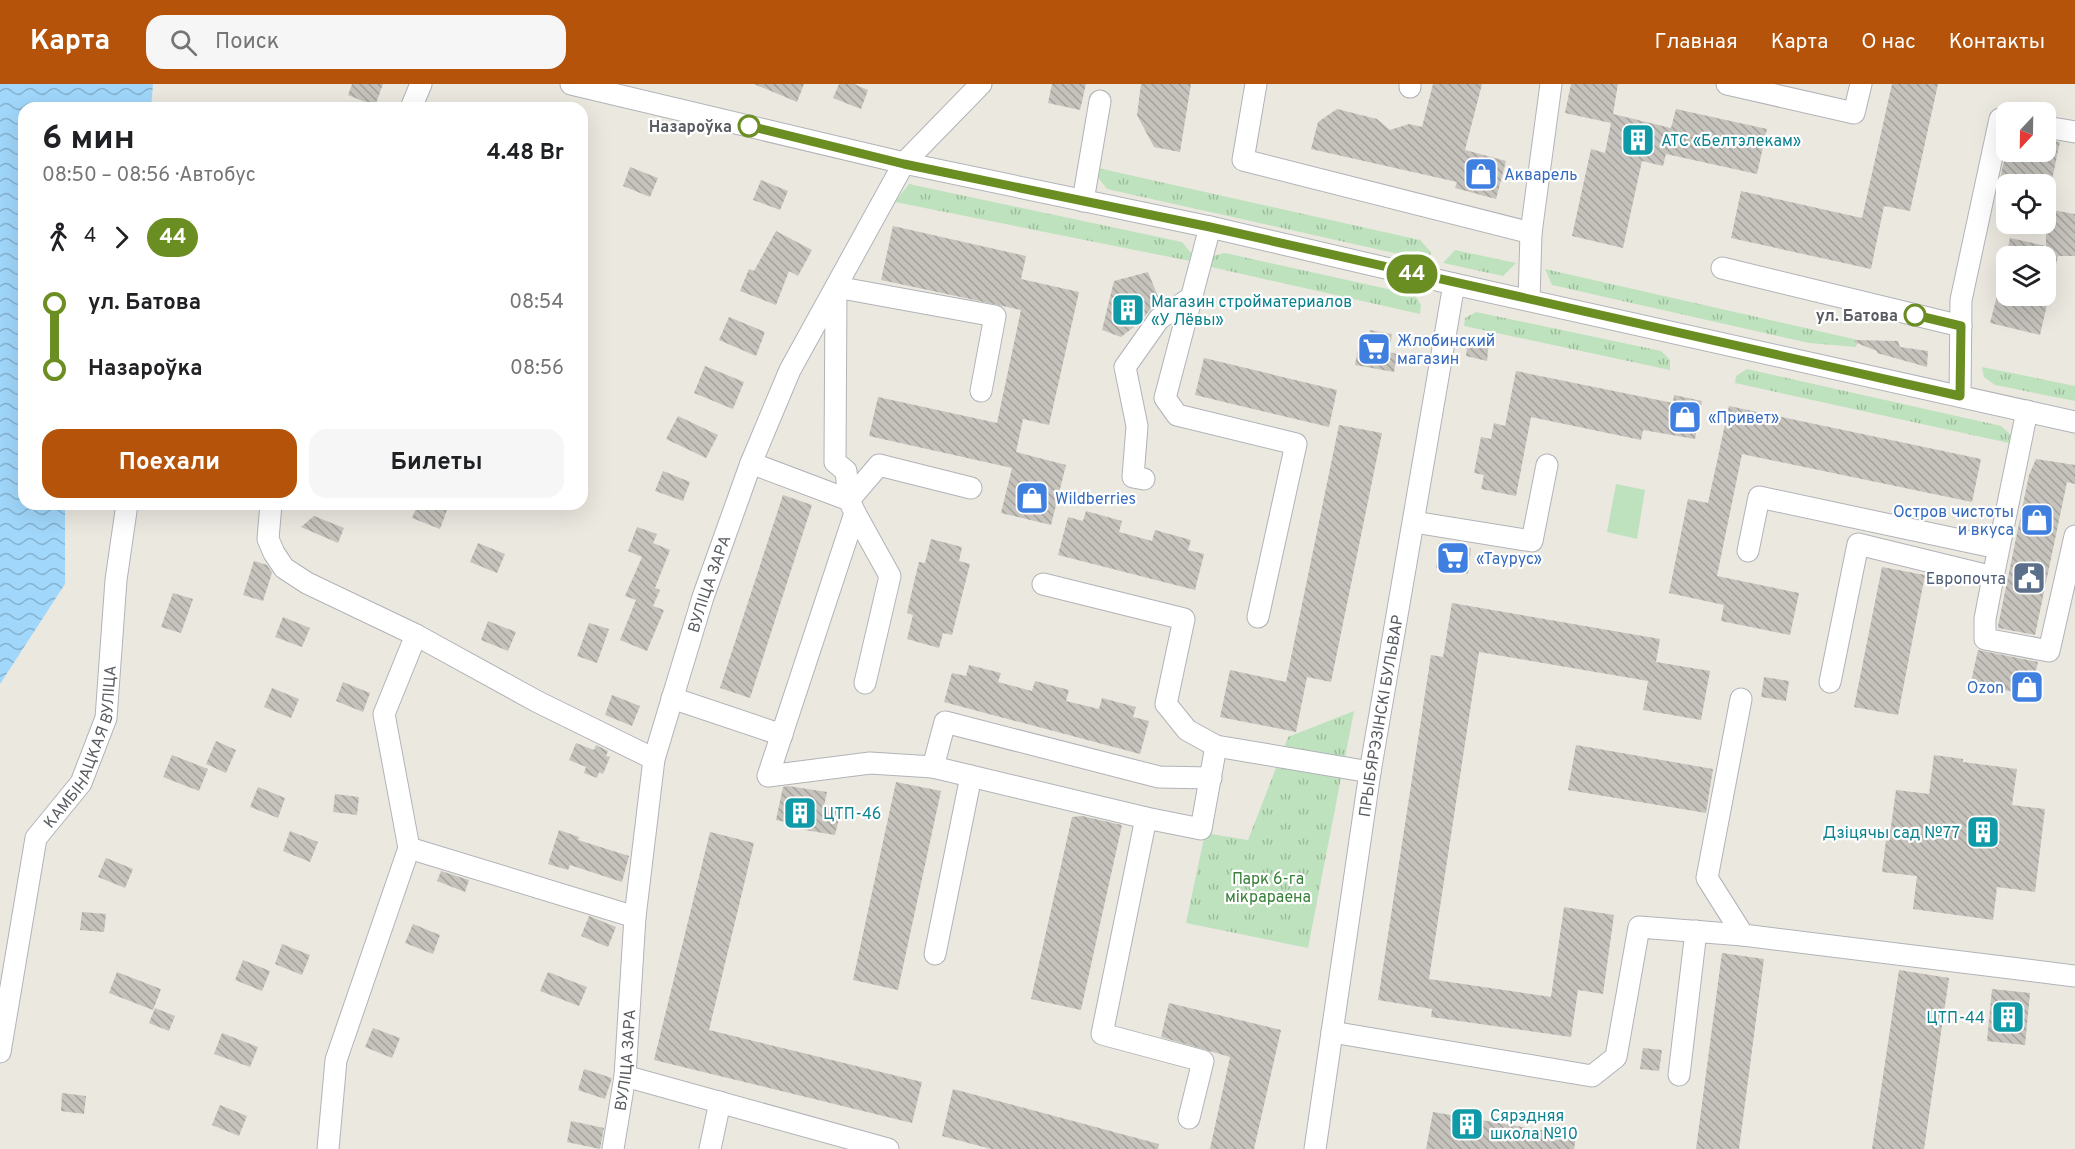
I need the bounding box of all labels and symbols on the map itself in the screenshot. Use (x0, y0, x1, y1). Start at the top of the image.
north arrow (1996, 102, 2056, 162)
marker: Назароўка (738, 115, 760, 137)
place label: Назароўка (649, 118, 732, 138)
building icon: АТС «Белтэлекам» (1620, 122, 1656, 158)
place label: АТС «Белтэлекам» (1661, 132, 1801, 152)
shop icon: Акварель (1463, 156, 1499, 192)
place label: Акварель (1504, 166, 1578, 186)
line badge: 44 (1385, 254, 1439, 294)
building icon: Магазин стройматериалов «У Лёвы» (1110, 292, 1146, 328)
place label: Магазин стройматериалов «У Лёвы» (1151, 293, 1352, 331)
marker: ул. Батова (1904, 304, 1926, 326)
place label: ул. Батова (1816, 307, 1898, 327)
supermarket icon: Жлобинский магазин (1356, 331, 1392, 367)
place label: Жлобинский магазин (1397, 332, 1495, 370)
shop icon: «Привет» (1667, 399, 1703, 435)
place label: «Привет» (1708, 409, 1779, 429)
shop icon: Wildberries (1014, 480, 1050, 516)
place label: Wildberries (1055, 490, 1136, 510)
shop icon: Остров чистоты и вкуса (2019, 502, 2055, 538)
place label: Остров чистоты и вкуса (1893, 503, 2014, 541)
street label: ВУЛІЦА ЗАРА (685, 533, 736, 636)
supermarket icon: «Таурус» (1435, 540, 1471, 576)
place label: «Таурус» (1476, 550, 1542, 570)
public building icon: Европочта (2011, 560, 2047, 596)
place label: Европочта (1926, 570, 2006, 590)
street label: ПРЫБЯРЭЗІНСКІ БУЛЬВАР (1356, 614, 1409, 819)
street label: КАМБІНАЦКАЯ ВУЛІЦА (40, 664, 122, 833)
shop icon: Ozon (2009, 669, 2045, 705)
place label: Ozon (1967, 679, 2004, 699)
building icon: ЦТП-46 (782, 795, 818, 831)
place label: ЦТП-46 (823, 805, 881, 825)
building icon: Дзіцячы сад №77 (1965, 814, 2001, 850)
place label: Дзіцячы сад №77 (1823, 824, 1960, 844)
park label: Парк 6-га мікрараена (1225, 870, 1311, 908)
building icon: ЦТП-44 (1990, 999, 2026, 1035)
street label: ВУЛІЦА ЗАРА (611, 1008, 641, 1112)
place label: ЦТП-44 (1926, 1009, 1985, 1029)
building icon: Сярэдняя школа №10 (1449, 1106, 1485, 1142)
place label: Сярэдняя школа №10 (1490, 1107, 1578, 1145)

